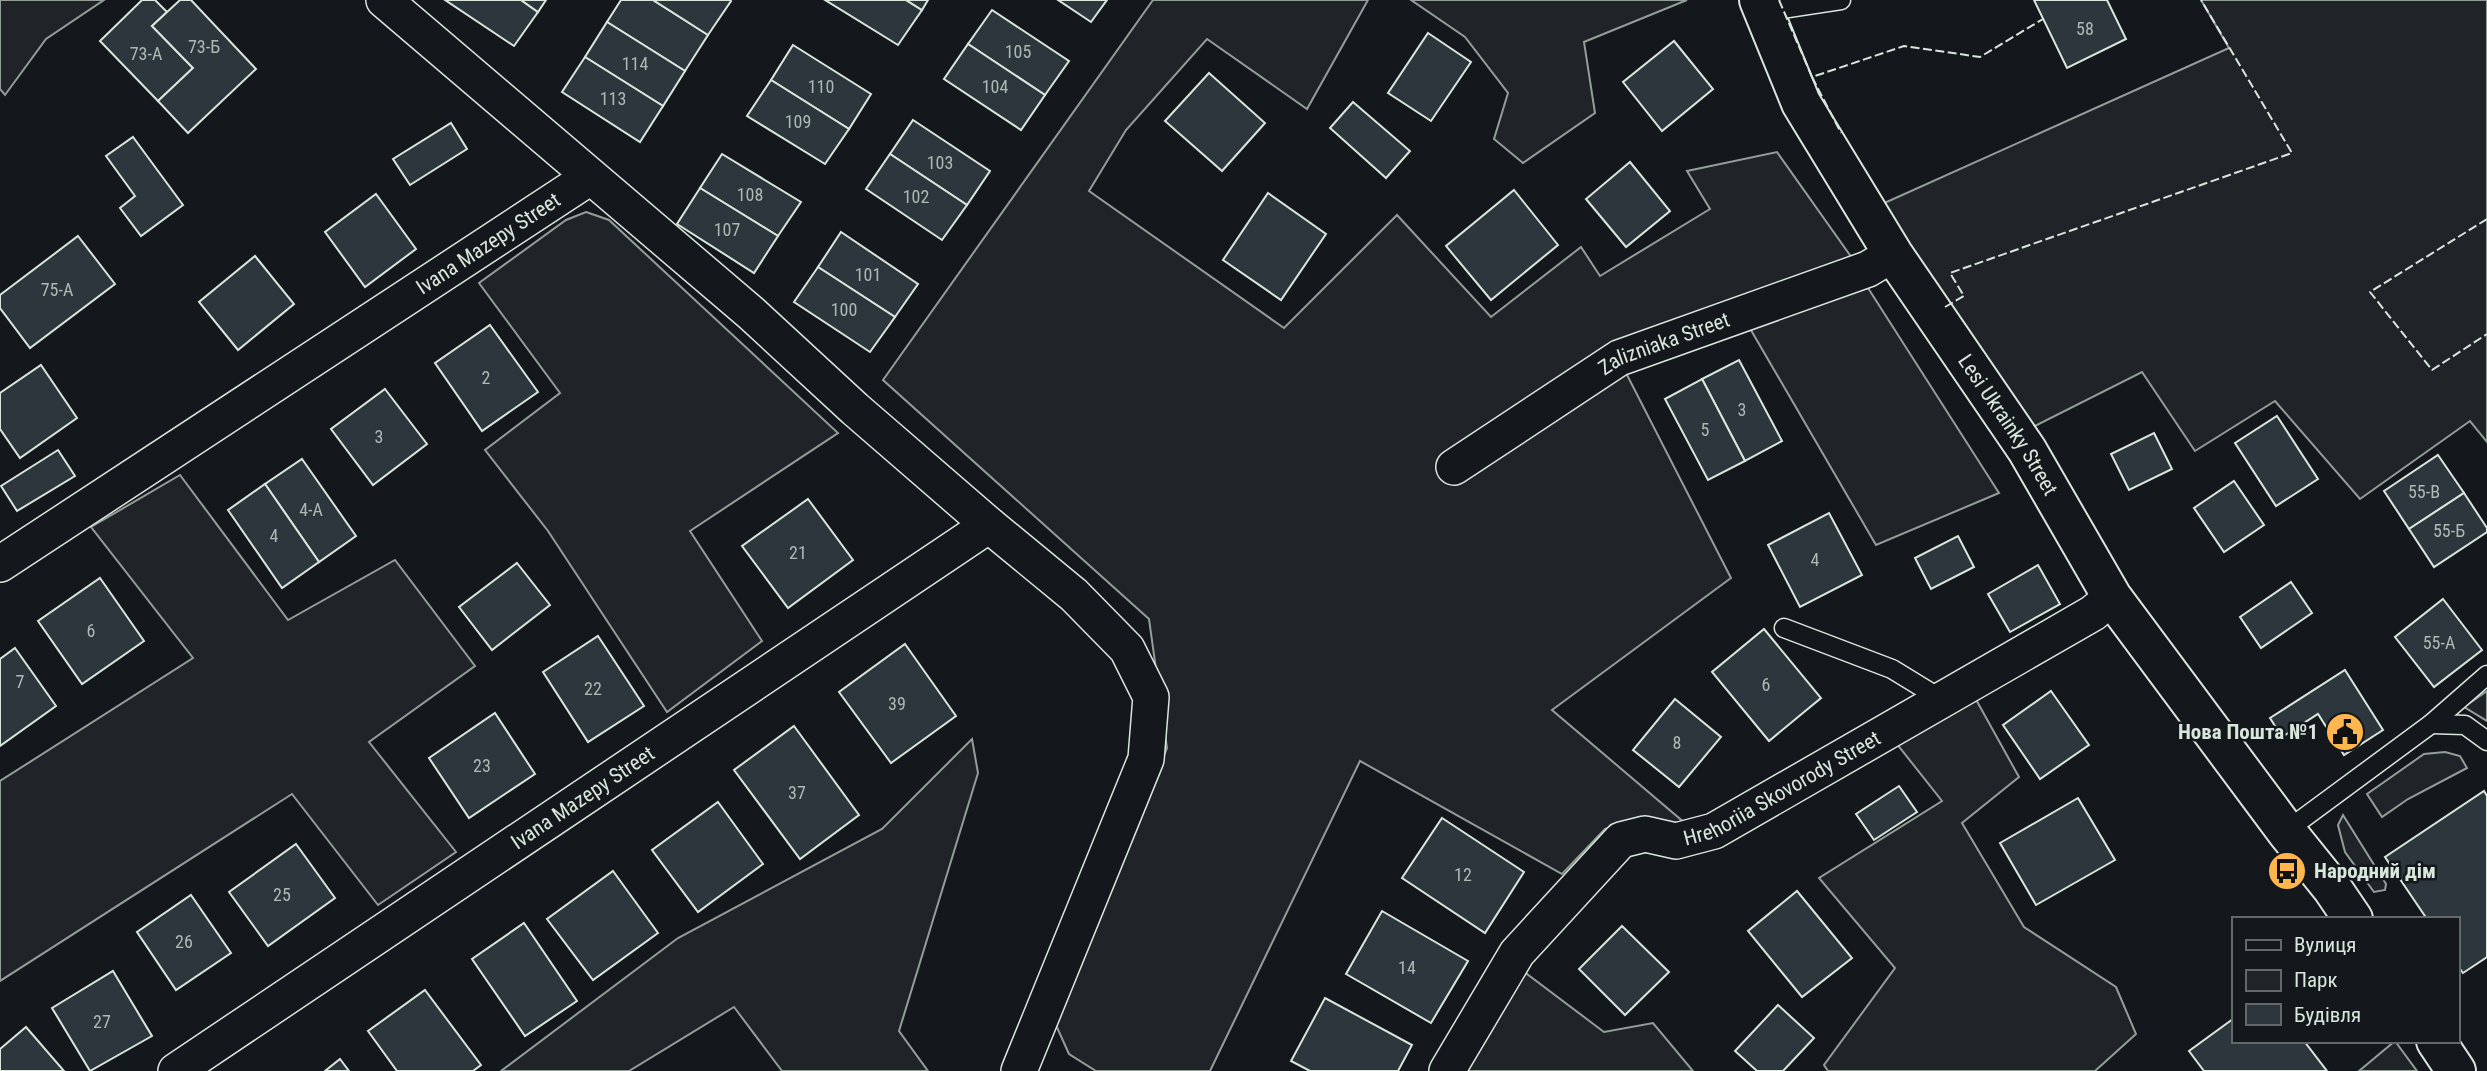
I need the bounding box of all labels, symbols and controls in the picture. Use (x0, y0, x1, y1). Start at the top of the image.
house number: 58 (2076, 18, 2094, 39)
house number: 73-Б (188, 36, 220, 57)
house number: 105 (1005, 41, 1031, 62)
house number: 73-А (130, 43, 163, 64)
house number: 114 (622, 53, 648, 74)
house number: 110 (808, 76, 834, 97)
house number: 104 (982, 76, 1008, 97)
house number: 113 (600, 88, 626, 109)
house number: 109 (785, 111, 811, 132)
house number: 103 (927, 152, 953, 173)
house number: 108 (737, 184, 763, 205)
house number: 102 (903, 186, 929, 207)
street label: Ivana Mazepy Street (412, 188, 565, 300)
house number: 107 (714, 219, 740, 240)
house number: 101 (855, 264, 881, 285)
house number: 75-А (41, 279, 74, 300)
house number: 100 (831, 299, 857, 320)
street label: Zalizniaka Street (1594, 307, 1733, 380)
street label: Lesi Ukrainky Street (1953, 350, 2063, 500)
house number: 2 (482, 367, 491, 388)
house number: 3 (1738, 399, 1746, 420)
house number: 5 (1701, 419, 1710, 440)
house number: 3 (375, 426, 383, 447)
house number: 55-В (2408, 481, 2440, 502)
house number: 4-А (299, 499, 323, 520)
house number: 55-Б (2433, 520, 2465, 541)
house number: 4 (270, 525, 279, 546)
house number: 21 (789, 542, 807, 563)
house number: 4 (1811, 549, 1820, 570)
house number: 6 (87, 620, 95, 641)
house number: 55-А (2423, 632, 2456, 653)
house number: 7 (16, 671, 25, 692)
house number: 6 (1762, 674, 1770, 695)
house number: 22 (584, 678, 602, 699)
house number: 39 (888, 693, 906, 714)
public building icon: Нова Пошта №1 (2324, 711, 2366, 753)
place label: Нова Пошта №1 (2178, 720, 2318, 744)
street label: Hrehoriia Skovorody Street (1681, 726, 1885, 851)
house number: 8 (1673, 732, 1681, 753)
street label: Ivana Mazepy Street (507, 741, 659, 854)
house number: 23 (473, 755, 491, 776)
house number: 37 (788, 782, 806, 803)
bus stop icon: Народний дім (2266, 850, 2308, 892)
place label: Народний дім (2314, 859, 2436, 883)
house number: 12 (1454, 864, 1472, 885)
house number: 25 (273, 884, 291, 905)
legend (2232, 917, 2459, 1043)
house number: 26 (175, 931, 193, 952)
text: Вулиця (2294, 933, 2356, 957)
house number: 14 (1398, 957, 1416, 978)
text: Парк (2294, 968, 2338, 992)
text: Будівля (2294, 1003, 2361, 1027)
house number: 27 (93, 1011, 111, 1032)

